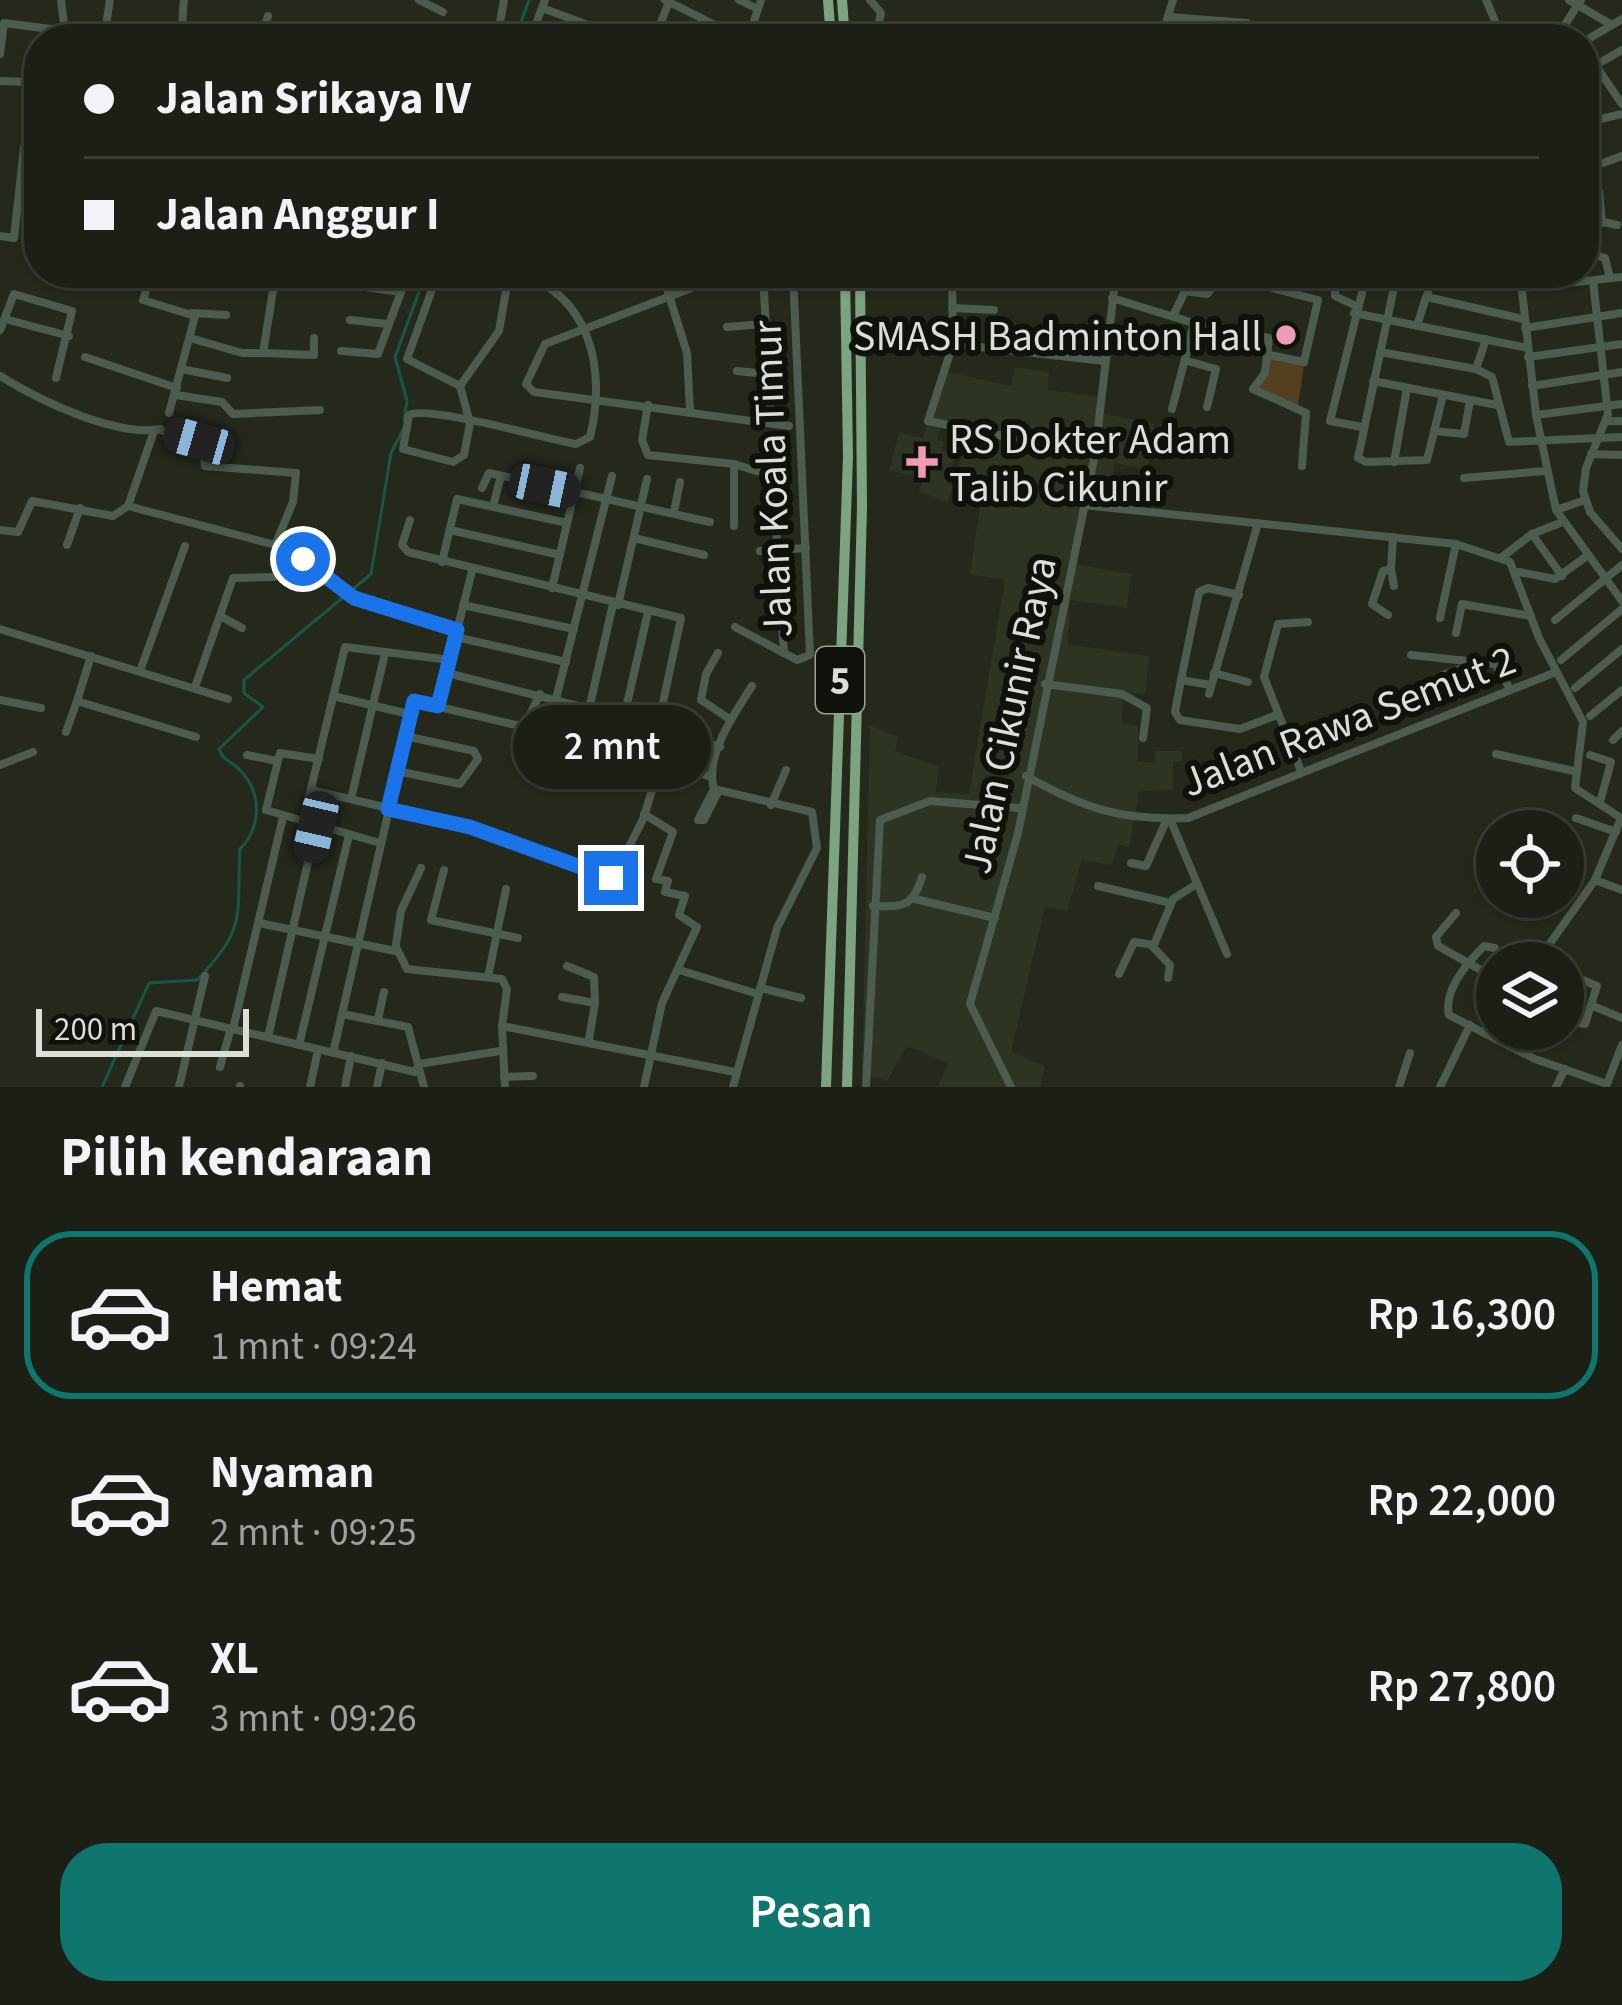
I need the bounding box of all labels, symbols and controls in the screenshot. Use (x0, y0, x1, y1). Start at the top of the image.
text: Jalan Srikaya IV (156, 67, 471, 131)
text: Jalan Anggur I (156, 183, 440, 247)
place label: SMASH Badminton Hall (853, 307, 1262, 367)
street label: Jalan Koala Timur (737, 319, 809, 639)
marker: SMASH Badminton Hall (1273, 322, 1299, 348)
place label: RS Dokter Adam Talib Cikunir (949, 410, 1231, 518)
car (159, 414, 239, 468)
marker: RS Dokter Adam Talib Cikunir (906, 446, 938, 478)
car (506, 461, 584, 511)
route start (276, 532, 330, 586)
street label: Jalan Cikunir Raya (947, 551, 1073, 880)
street label: Jalan Rawa Semut 2 (1173, 631, 1524, 813)
road number: 5 (816, 647, 864, 713)
callout: 2 mnt (512, 704, 710, 788)
text: 2 mnt (564, 719, 660, 775)
car (290, 788, 342, 866)
map controls (1476, 810, 1584, 1050)
button: locate (1476, 810, 1584, 918)
route end (584, 851, 638, 905)
button: layers (1476, 942, 1584, 1050)
scale bar (36, 1003, 249, 1056)
text: 200 m (54, 1006, 137, 1053)
text: Pilih kendaraan (60, 1120, 433, 1197)
text: Hemat (210, 1255, 342, 1319)
icon: car (66, 1261, 174, 1369)
text: Rp 16,300 (1367, 1283, 1556, 1347)
text: 1 mnt · 09:24 (210, 1319, 417, 1375)
text: Nyaman (210, 1441, 374, 1505)
icon: car (66, 1447, 174, 1555)
text: Rp 22,000 (1367, 1469, 1556, 1533)
text: 2 mnt · 09:25 (210, 1505, 417, 1561)
text: XL (210, 1627, 259, 1691)
icon: car (66, 1633, 174, 1741)
text: Rp 27,800 (1367, 1655, 1556, 1719)
text: 3 mnt · 09:26 (210, 1691, 417, 1747)
button: Pesan (60, 1843, 1562, 1981)

